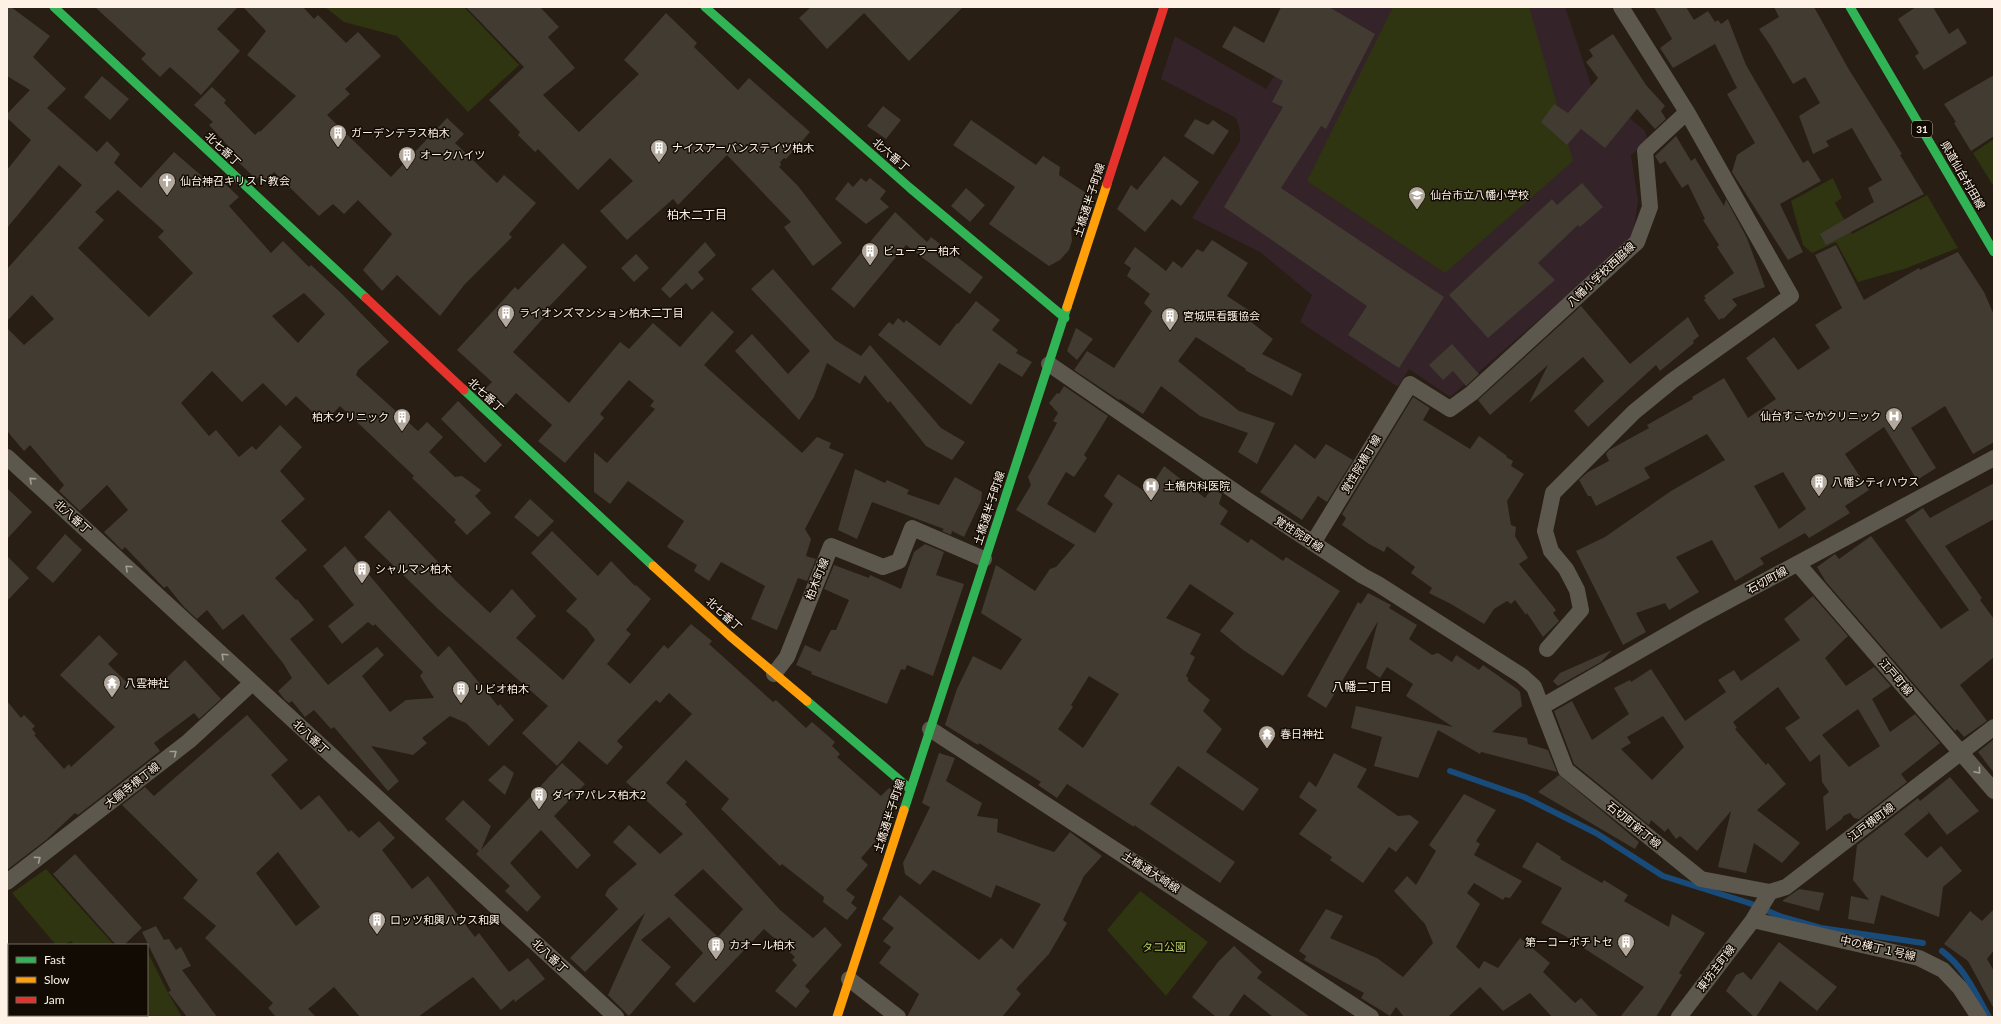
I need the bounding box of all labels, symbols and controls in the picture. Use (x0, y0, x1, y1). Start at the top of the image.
road number: 31 (1912, 121, 1932, 137)
building icon: ガーデンテラス柏木 (328, 123, 348, 148)
place label: ガーデンテラス柏木 (351, 126, 450, 139)
street label: 北七番丁 (203, 129, 244, 168)
street label: 北六番丁 (870, 135, 912, 174)
building icon: ナイスアーバンステイツ柏木 (649, 138, 669, 163)
street label: 県道仙台村田線 (1939, 138, 1988, 211)
place label: ナイスアーバンステイツ柏木 (672, 141, 814, 154)
building icon: オークハイツ (397, 145, 417, 170)
place label: オークハイツ (420, 148, 485, 161)
street label: 土橋通半子町線 (1070, 161, 1107, 238)
church icon: 仙台神召キリスト教会 (157, 171, 177, 196)
place label: 仙台神召キリスト教会 (180, 174, 290, 187)
school or university icon: 仙台市立八幡小学校 (1407, 185, 1427, 210)
place label: 仙台市立八幡小学校 (1430, 188, 1529, 201)
district label: 柏木二丁目 (667, 207, 727, 222)
street label: 八幡小学校西脇線 (1564, 239, 1637, 308)
building icon: ビューラー柏木 (860, 241, 880, 266)
place label: ビューラー柏木 (883, 244, 960, 257)
building icon: ライオンズマンション柏木二丁目 (496, 303, 516, 328)
place label: ライオンズマンション柏木二丁目 (519, 306, 684, 319)
building icon: 宮城県看護協会 (1160, 306, 1180, 331)
place label: 宮城県看護協会 (1183, 309, 1260, 322)
street label: 北七番丁 (466, 375, 507, 414)
hospital icon: 仙台すこやかクリニック (1884, 406, 1904, 431)
building icon: 柏木クリニック (392, 407, 412, 432)
place label: 仙台すこやかクリニック (1760, 409, 1881, 422)
place label: 柏木クリニック (312, 410, 389, 423)
street label: 覚性院横丁線 (1338, 432, 1383, 495)
street label: 土橋通半子町線 (970, 469, 1007, 546)
building icon: 八幡シティハウス (1809, 472, 1829, 497)
place label: 八幡シティハウス (1832, 475, 1919, 488)
hospital icon: 土橋内科医院 (1141, 476, 1161, 501)
one-way arrow (30, 478, 37, 485)
place label: 土橋内科医院 (1164, 479, 1230, 492)
street label: 北八番丁 (53, 497, 94, 536)
street label: 覚性院町線 (1273, 513, 1326, 554)
street label: 柏木町線 (802, 556, 831, 602)
building icon: シャルマン柏木 (352, 559, 372, 584)
place label: シャルマン柏木 (375, 562, 452, 575)
street label: 石切町線 (1744, 563, 1789, 596)
one-way arrow (126, 566, 133, 573)
street label: 北七番丁 (704, 594, 745, 633)
one-way arrow (221, 654, 229, 661)
street label: 江戸町線 (1877, 656, 1916, 698)
temple icon: 八雲神社 (102, 673, 122, 698)
place label: 八雲神社 (125, 676, 169, 689)
building icon: リビオ柏木 (451, 679, 471, 704)
district label: 八幡二丁目 (1332, 679, 1392, 694)
place label: リビオ柏木 (474, 682, 529, 695)
street label: 北八番丁 (291, 717, 332, 756)
temple icon: 春日神社 (1257, 724, 1277, 749)
place label: 春日神社 (1280, 727, 1324, 740)
one-way arrow (169, 751, 176, 758)
street label: 大願寺横丁線 (102, 759, 162, 810)
one-way arrow (1973, 767, 1980, 774)
street label: 土橋通半子町線 (870, 777, 907, 854)
building icon: ダイアパレス柏木2 (529, 785, 549, 810)
place label: ダイアパレス柏木2 (552, 788, 646, 801)
street label: 石切町新丁線 (1605, 799, 1664, 850)
street label: 江戸横町線 (1845, 800, 1897, 843)
street label: 土橋通大崎線 (1120, 848, 1182, 895)
one-way arrow (34, 856, 41, 863)
building icon: ロッツ和輿ハウス和輿 (367, 910, 387, 935)
place label: ロッツ和輿ハウス和輿 (390, 913, 500, 926)
building icon: 第一コーポチトセ (1616, 932, 1636, 957)
street label: 中の横丁１号線 (1839, 933, 1917, 963)
building icon: カオール柏木 (706, 935, 726, 960)
place label: 第一コーポチトセ (1525, 935, 1613, 948)
street label: 北八番丁 (530, 936, 571, 975)
place label: カオール柏木 (729, 938, 795, 951)
park label: タコ公園 (1142, 940, 1186, 953)
street label: 東坊主町線 (1694, 942, 1737, 994)
legend (8, 944, 148, 1016)
text: Fast (44, 952, 66, 967)
text: Slow (44, 972, 70, 987)
text: Jam (44, 992, 65, 1007)

